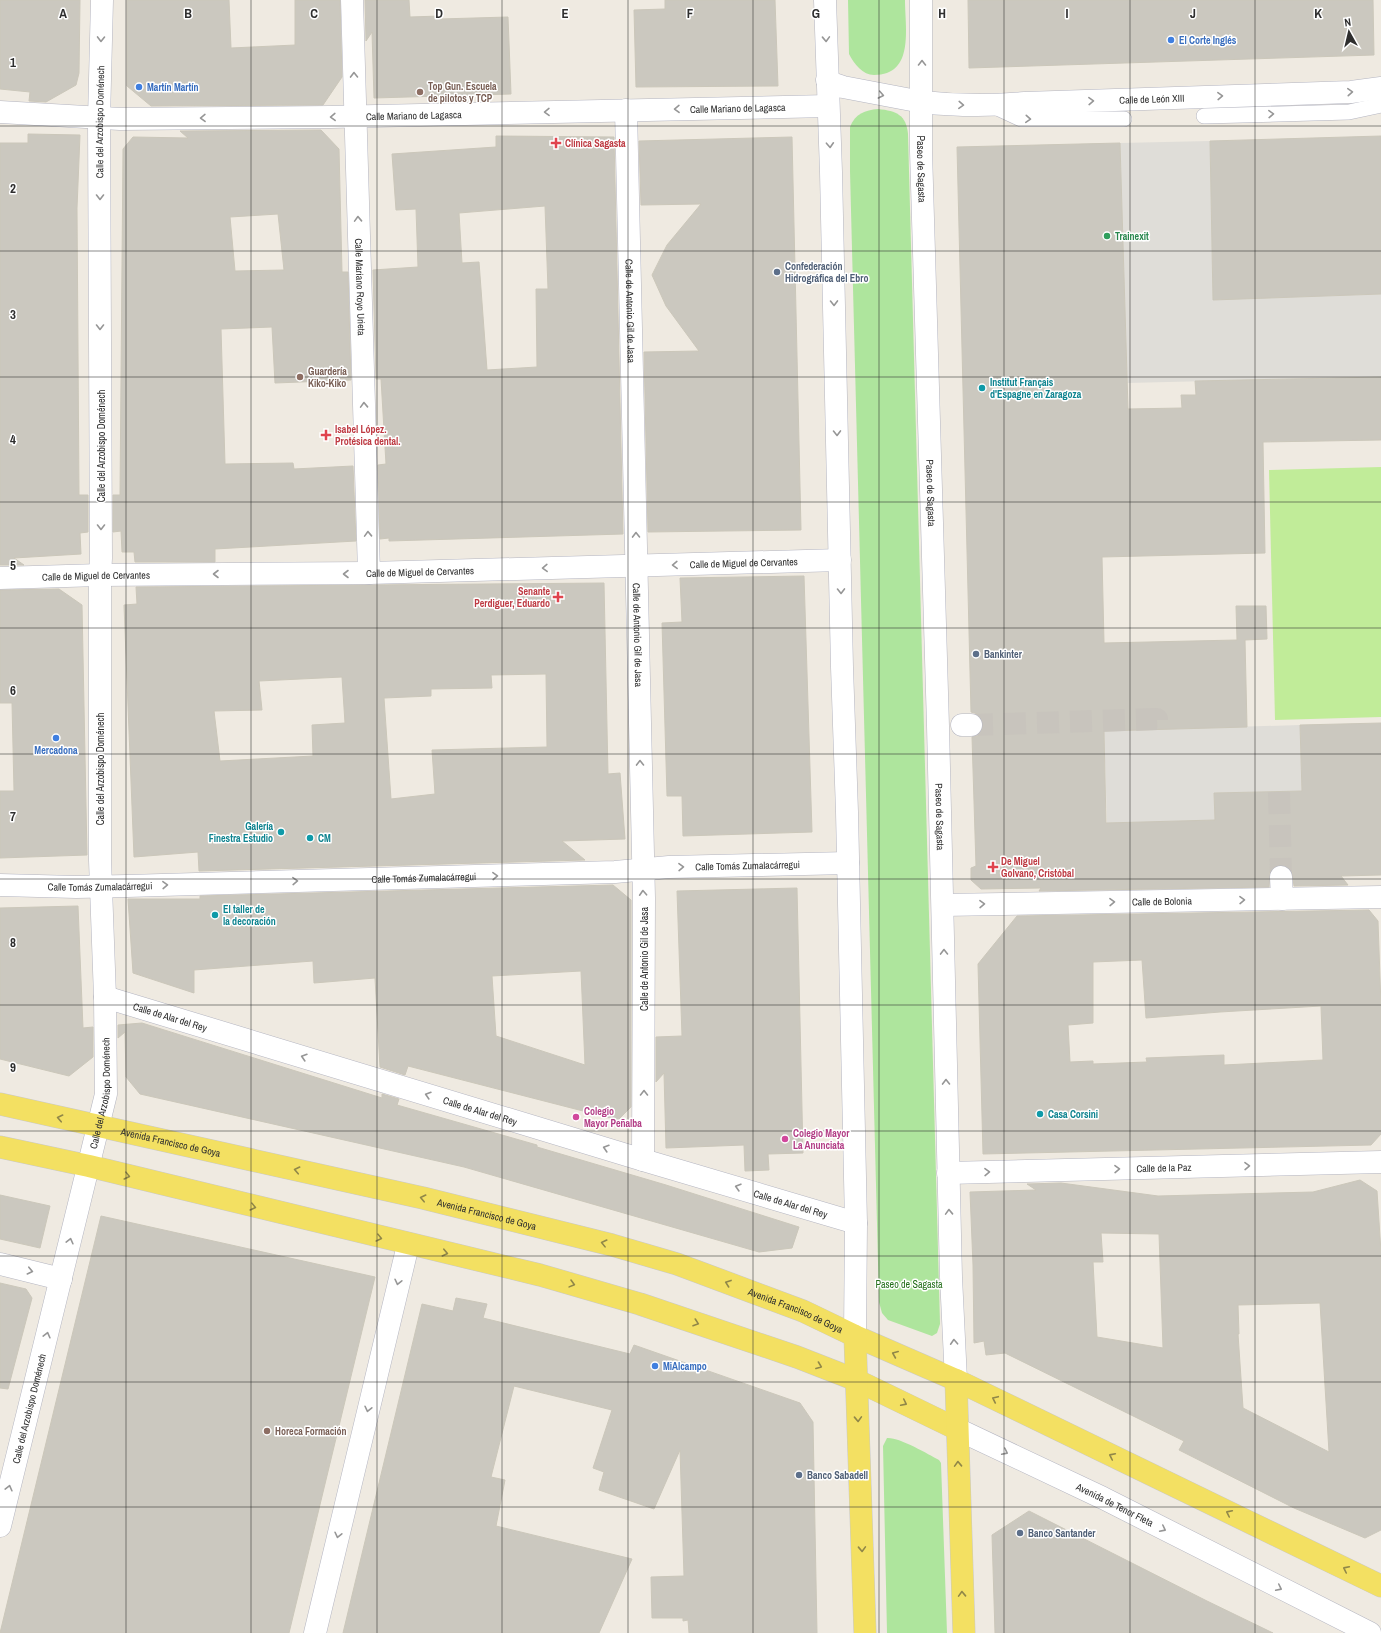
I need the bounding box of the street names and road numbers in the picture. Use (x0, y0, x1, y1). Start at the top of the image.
street label: Calle del Arzobispo Doménech (92, 65, 107, 178)
street label: Calle de León XIII (1119, 91, 1185, 106)
street label: Calle Mariano de Lagasca (690, 100, 786, 116)
street label: Calle Mariano de Lagasca (366, 108, 462, 123)
street label: Paseo de Sagasta (914, 135, 929, 203)
street label: Calle Mariano Royo Urieta (353, 238, 368, 336)
street label: Calle de Antonio Gil de Jasa (623, 259, 638, 364)
street label: Calle del Arzobispo Doménech (95, 390, 108, 502)
street label: Paseo de Sagasta (924, 459, 939, 527)
street label: Calle de Miguel de Cervantes (690, 555, 798, 571)
street label: Calle de Miguel de Cervantes (366, 564, 474, 580)
street label: Calle de Miguel de Cervantes (42, 568, 150, 583)
street label: Calle de Antonio Gil de Jasa (630, 583, 646, 687)
street label: Calle del Arzobispo Doménech (94, 713, 107, 825)
street label: Paseo de Sagasta (933, 783, 947, 851)
street label: Calle Tomás Zumalacárregui (695, 858, 800, 873)
street label: Calle Tomás Zumalacárregui (371, 869, 476, 885)
street label: Calle Tomás Zumalacárregui (47, 879, 153, 894)
street label: Calle de Bolonia (1132, 894, 1193, 908)
street label: Calle de Antonio Gil de Jasa (638, 907, 651, 1011)
street label: Calle de Alar del Rey (132, 999, 210, 1034)
street label: Calle del Arzobispo Doménech (86, 1037, 113, 1150)
street label: Calle de Alar del Rey (442, 1093, 520, 1128)
street label: Avenida Francisco de Goya (119, 1124, 222, 1159)
street label: Calle de la Paz (1136, 1160, 1192, 1175)
street label: Calle de Alar del Rey (752, 1187, 830, 1221)
street label: Avenida Francisco de Goya (435, 1195, 538, 1233)
street label: Avenida Francisco de Goya (745, 1284, 845, 1336)
street label: Calle del Arzobispo Doménech (9, 1352, 49, 1465)
street label: Avenida de Tenor Fleta (1073, 1479, 1156, 1529)

